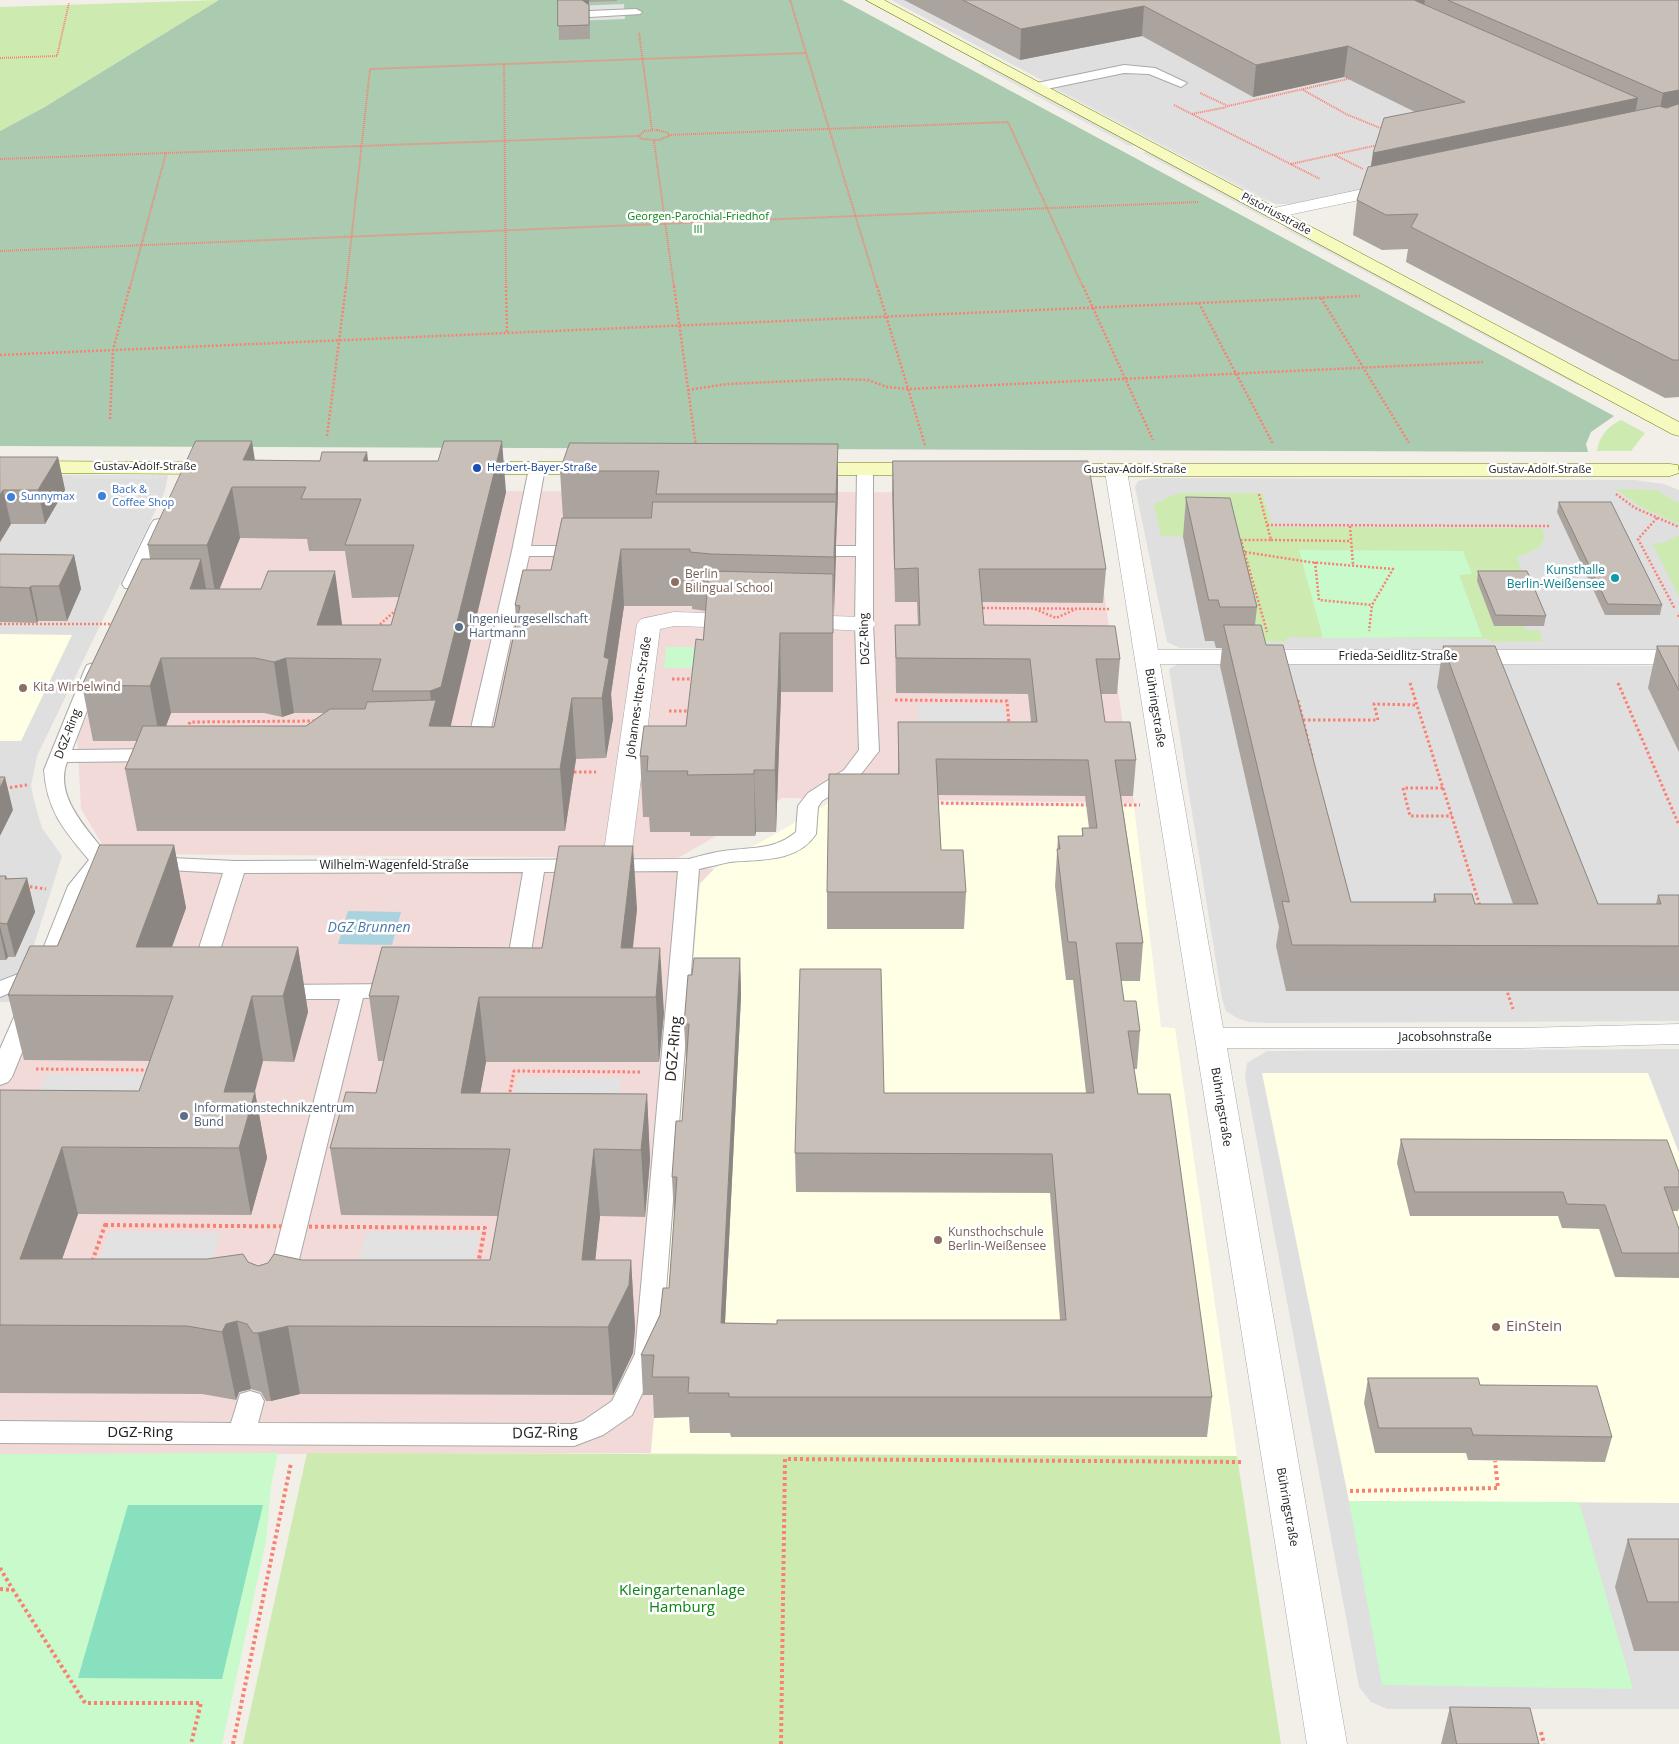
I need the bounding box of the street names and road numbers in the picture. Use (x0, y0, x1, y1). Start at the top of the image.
street label: Pistoriusstraße (1239, 190, 1313, 238)
street label: Gustav-Adolf-Straße (94, 460, 196, 474)
street label: Gustav-Adolf-Straße (1084, 463, 1186, 477)
street label: Gustav-Adolf-Straße (1489, 463, 1591, 477)
street label: DGZ-Ring (857, 613, 873, 665)
street label: Johannes-Itten-Straße (623, 636, 655, 758)
street label: Frieda-Seidlitz-Straße (1339, 650, 1457, 664)
street label: Bühringstraße (1142, 667, 1168, 749)
street label: DGZ-Ring (52, 707, 84, 761)
street label: Wilhelm-Wagenfeld-Straße (319, 859, 469, 873)
street label: DGZ-Ring (662, 1016, 686, 1082)
street label: Jacobsohnstraße (1398, 1031, 1492, 1045)
street label: Bühringstraße (1208, 1066, 1234, 1148)
street label: DGZ-Ring (512, 1423, 578, 1443)
street label: DGZ-Ring (107, 1424, 173, 1442)
street label: Bühringstraße (1273, 1466, 1301, 1548)

